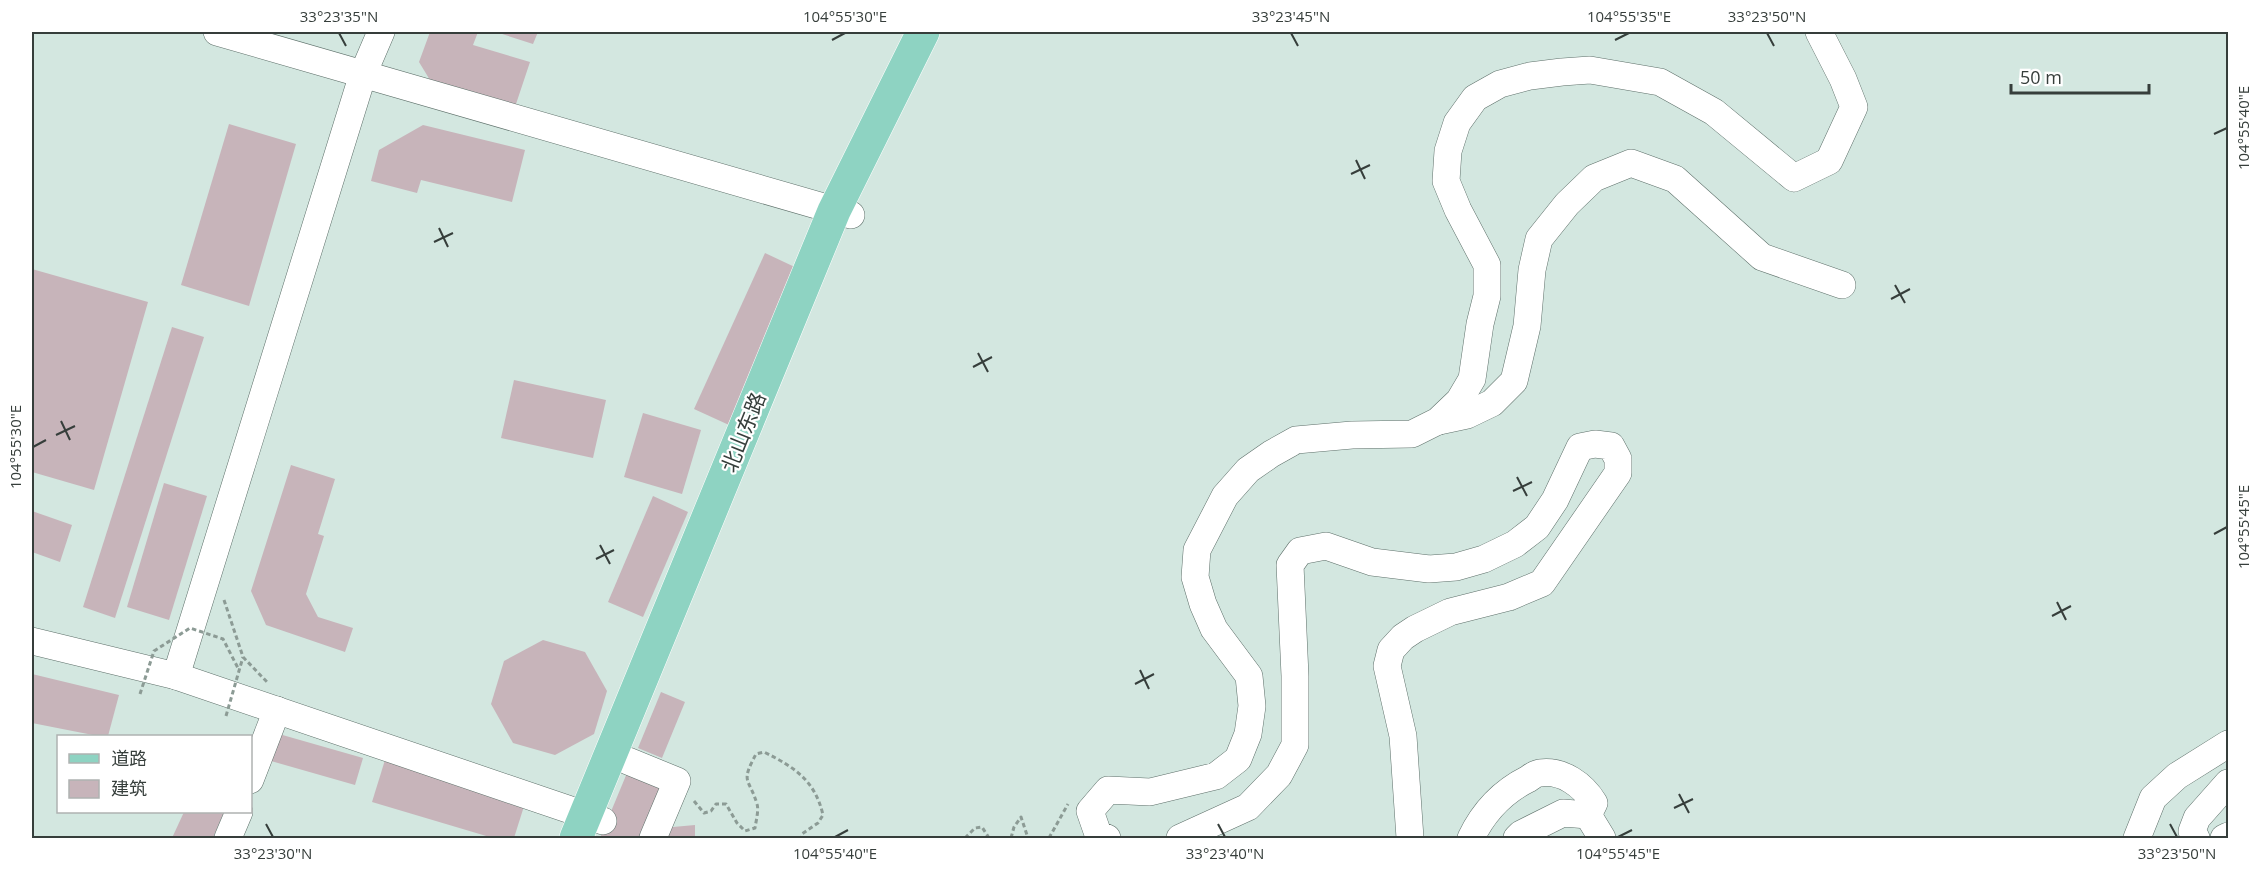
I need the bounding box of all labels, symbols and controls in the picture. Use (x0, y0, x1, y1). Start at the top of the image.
text: 33°23'35"N (300, 6, 378, 26)
text: 104°55'30"E (803, 6, 887, 26)
text: 33°23'45"N (1252, 6, 1330, 26)
text: 104°55'35"E (1587, 6, 1671, 26)
text: 33°23'50"N (1728, 6, 1806, 26)
scale bar (2011, 57, 2149, 95)
text: 50 m (2020, 65, 2062, 89)
text: 104°55'40"E (2233, 86, 2253, 170)
street label: 北山东路 (714, 388, 772, 476)
text: 104°55'30"E (5, 405, 25, 489)
text: 104°55'45"E (2233, 485, 2253, 569)
legend (57, 735, 252, 813)
text: 道路 (111, 746, 147, 770)
text: 建筑 (111, 776, 147, 800)
text: 33°23'30"N (234, 843, 312, 863)
text: 104°55'40"E (793, 843, 877, 863)
text: 33°23'40"N (1186, 843, 1264, 863)
text: 104°55'45"E (1576, 843, 1660, 863)
text: 33°23'50"N (2138, 843, 2216, 863)

